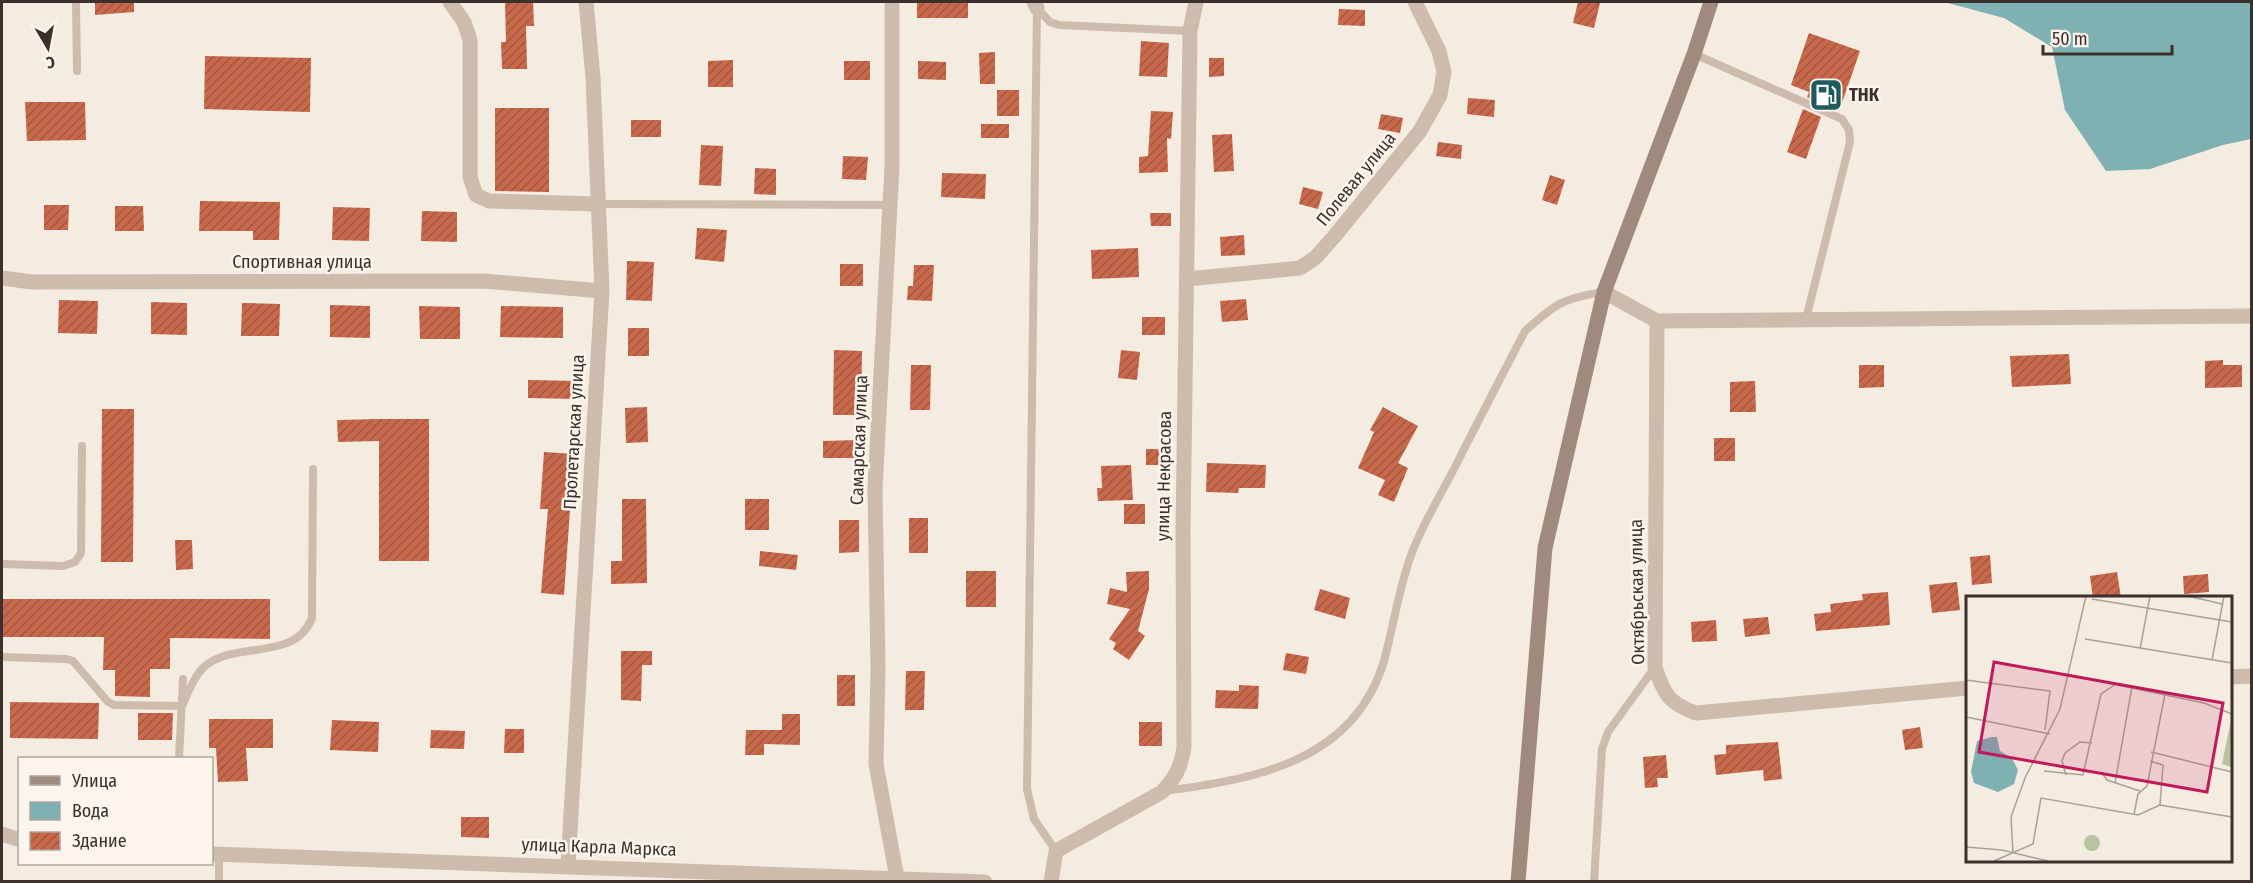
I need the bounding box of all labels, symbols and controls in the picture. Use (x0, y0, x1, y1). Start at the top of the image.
north arrow (18, 18, 78, 78)
scale bar (2043, 18, 2172, 56)
text: 50 m (2052, 28, 2088, 50)
text: С (44, 52, 56, 72)
fuel station icon: ТНК (1808, 77, 1844, 113)
place label: ТНК (1849, 84, 1880, 106)
street label: Полевая улица (1312, 128, 1401, 230)
street label: Спортивная улица (232, 251, 372, 273)
street label: Пролетарская улица (559, 354, 589, 510)
street label: Самарская улица (846, 374, 872, 505)
street label: улица Некрасова (1152, 410, 1176, 541)
street label: Октябрьская улица (1625, 519, 1649, 665)
inset map (1966, 596, 2232, 862)
legend (18, 757, 213, 865)
text: Улица (71, 770, 117, 792)
text: Вода (72, 800, 109, 822)
text: Здание (72, 830, 127, 852)
street label: улица Карла Маркса (521, 833, 677, 861)

